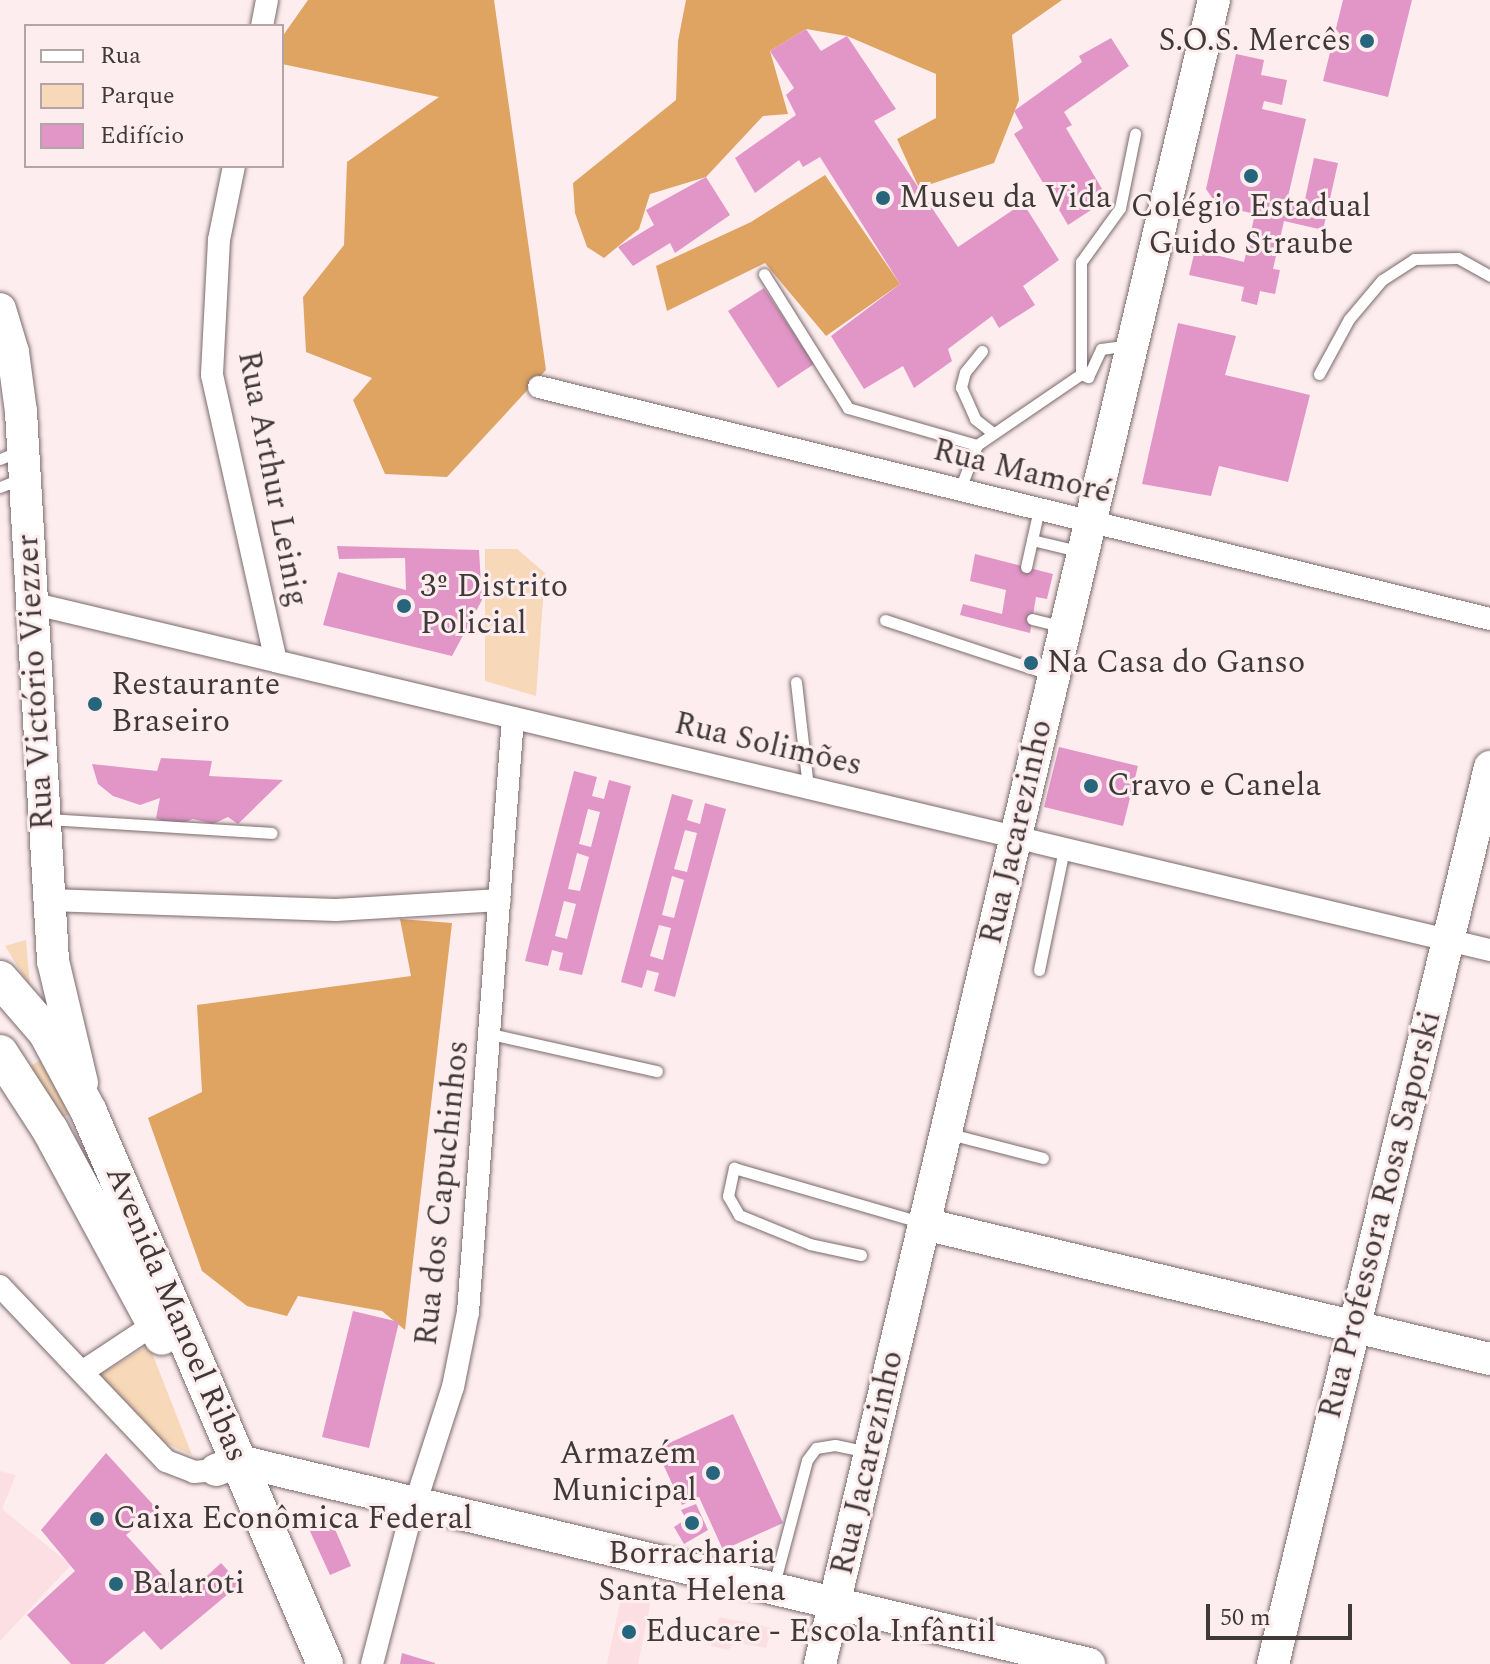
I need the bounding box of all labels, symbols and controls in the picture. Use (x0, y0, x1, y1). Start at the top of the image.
place label: S.O.S. Mercês (1159, 22, 1351, 60)
legend (24, 24, 284, 168)
marker: S.O.S. Mercês (1358, 32, 1376, 50)
text: Rua (100, 38, 141, 74)
text: Parque (100, 78, 175, 114)
text: Edifício (100, 118, 184, 154)
marker: Colégio Estadual Guido Straube (1242, 167, 1260, 185)
place label: Museu da Vida (899, 179, 1112, 217)
marker: Museu da Vida (874, 189, 892, 207)
place label: Colégio Estadual Guido Straube (1131, 189, 1371, 264)
street label: Rua Arthur Leinig (228, 348, 316, 610)
street label: Rua Mamoré (929, 431, 1115, 513)
street label: Rua Victório Viezzer (9, 533, 63, 831)
place label: 3º Distrito Policial (420, 569, 568, 644)
marker: 3º Distrito Policial (395, 597, 413, 615)
place label: Na Casa do Ganso (1047, 644, 1305, 682)
marker: Na Casa do Ganso (1022, 654, 1040, 672)
place label: Restaurante Braseiro (111, 667, 280, 742)
marker: Restaurante Braseiro (86, 695, 104, 713)
street label: Rua Solimões (670, 705, 866, 785)
street label: Rua Jacarezinho (973, 716, 1061, 948)
place label: Cravo e Canela (1107, 767, 1321, 805)
marker: Cravo e Canela (1082, 777, 1100, 795)
street label: Rua Professora Rosa Saporski (1312, 1007, 1450, 1423)
street label: Rua dos Capuchinhos (408, 1038, 478, 1348)
street label: Avenida Manoel Ribas (96, 1160, 256, 1468)
street label: Rua Jacarezinho (824, 1347, 912, 1579)
place label: Armazém Municipal (551, 1436, 697, 1511)
marker: Armazém Municipal (704, 1464, 722, 1482)
place label: Caixa Econômica Federal (113, 1500, 473, 1538)
marker: Caixa Econômica Federal (88, 1510, 106, 1528)
marker: Borracharia Santa Helena (683, 1514, 701, 1532)
place label: Borracharia Santa Helena (598, 1536, 786, 1611)
place label: Balaroti (132, 1565, 245, 1603)
marker: Balaroti (107, 1575, 125, 1593)
scale bar (1210, 1588, 1356, 1638)
text: 50 m (1220, 1600, 1271, 1636)
place label: Educare - Escola Infântil (645, 1613, 996, 1651)
marker: Educare - Escola Infântil (620, 1623, 638, 1641)

